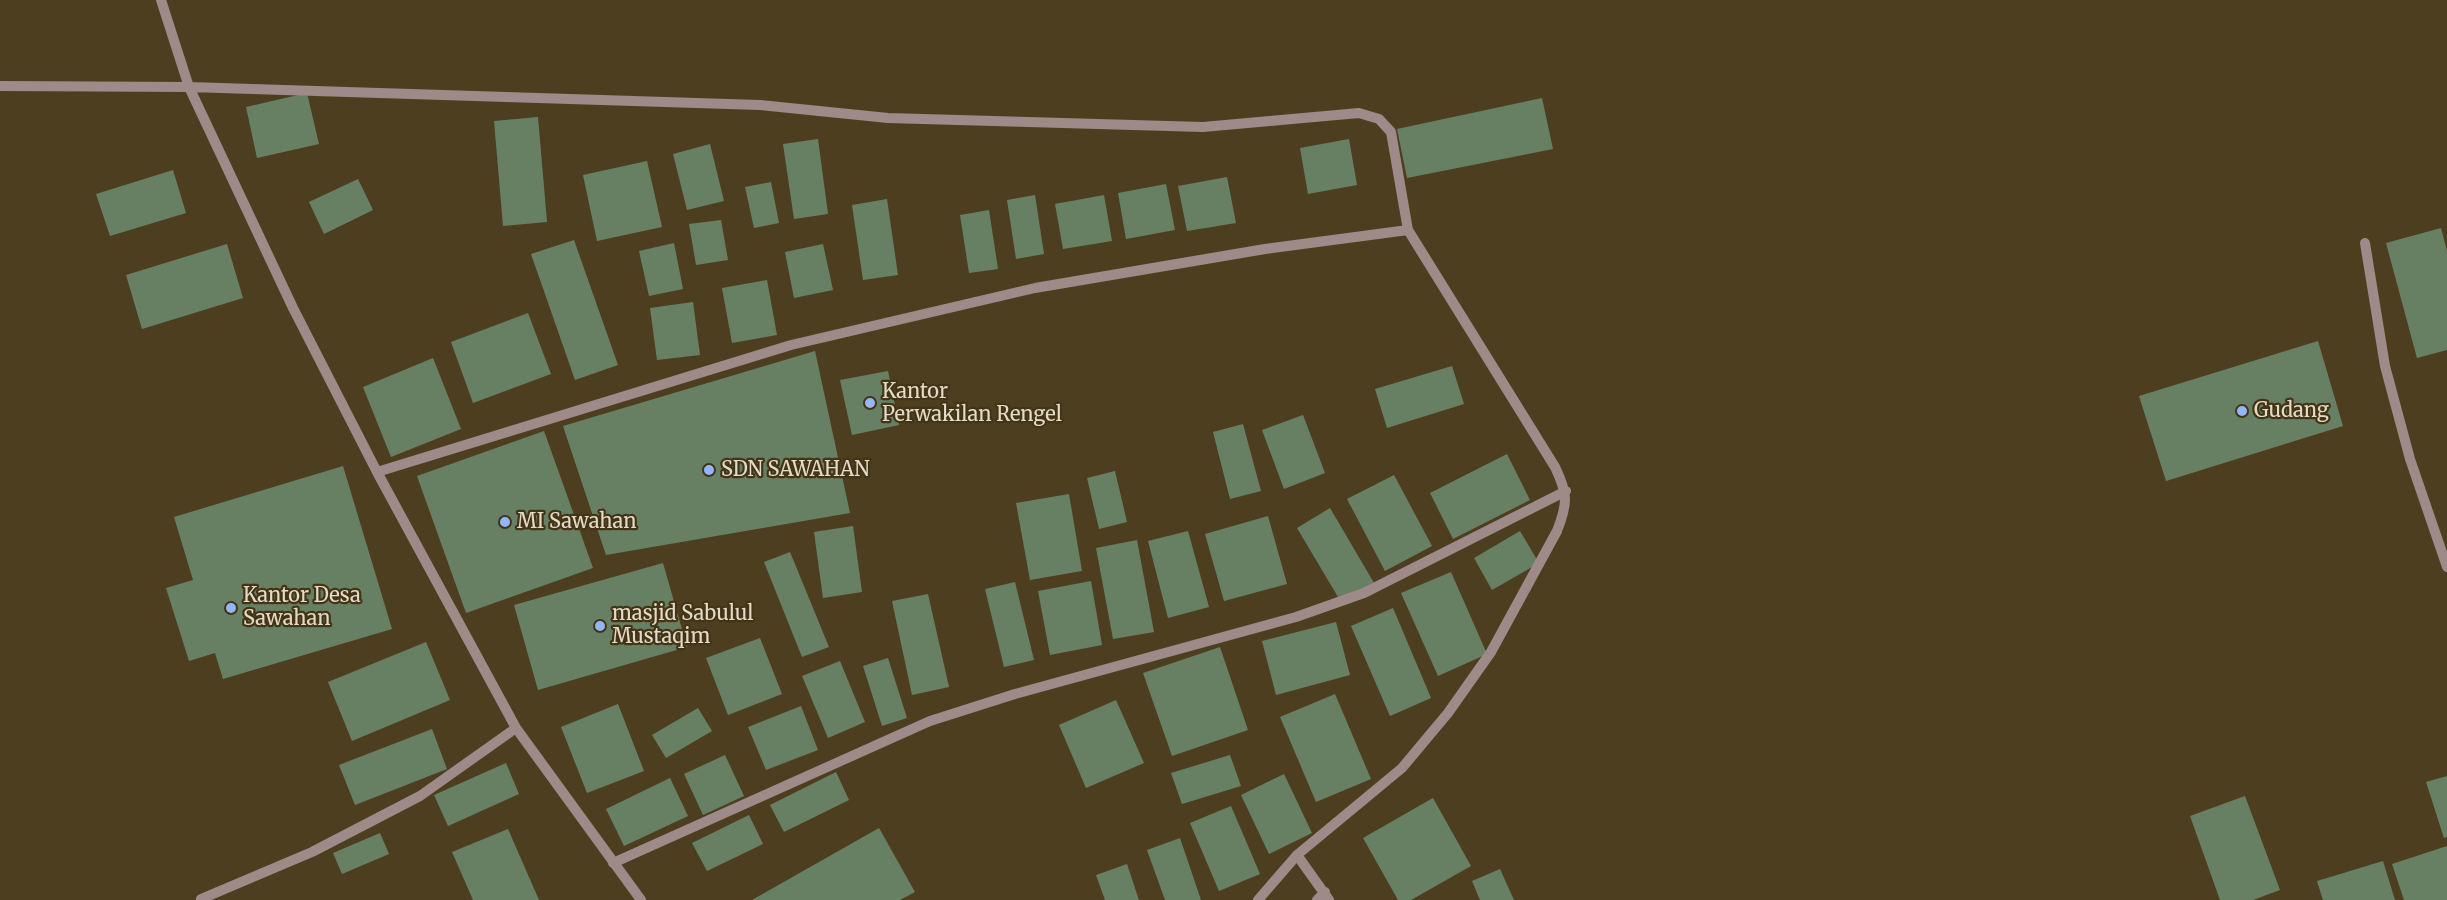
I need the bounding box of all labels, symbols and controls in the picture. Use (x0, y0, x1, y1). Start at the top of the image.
place label: Kantor Perwakilan Rengel (882, 380, 1062, 427)
marker: Kantor Perwakilan Rengel (863, 396, 877, 410)
place label: Gudang (2254, 399, 2329, 423)
marker: Gudang (2235, 404, 2249, 418)
place label: SDN SAWAHAN (721, 458, 870, 482)
marker: SDN SAWAHAN (702, 463, 716, 477)
place label: MI Sawahan (517, 510, 637, 534)
marker: MI Sawahan (498, 515, 512, 529)
place label: Kantor Desa Sawahan (243, 584, 361, 631)
marker: Kantor Desa Sawahan (224, 601, 238, 615)
place label: masjid Sabulul Mustaqim (612, 602, 753, 649)
marker: masjid Sabulul Mustaqim (593, 619, 607, 633)

